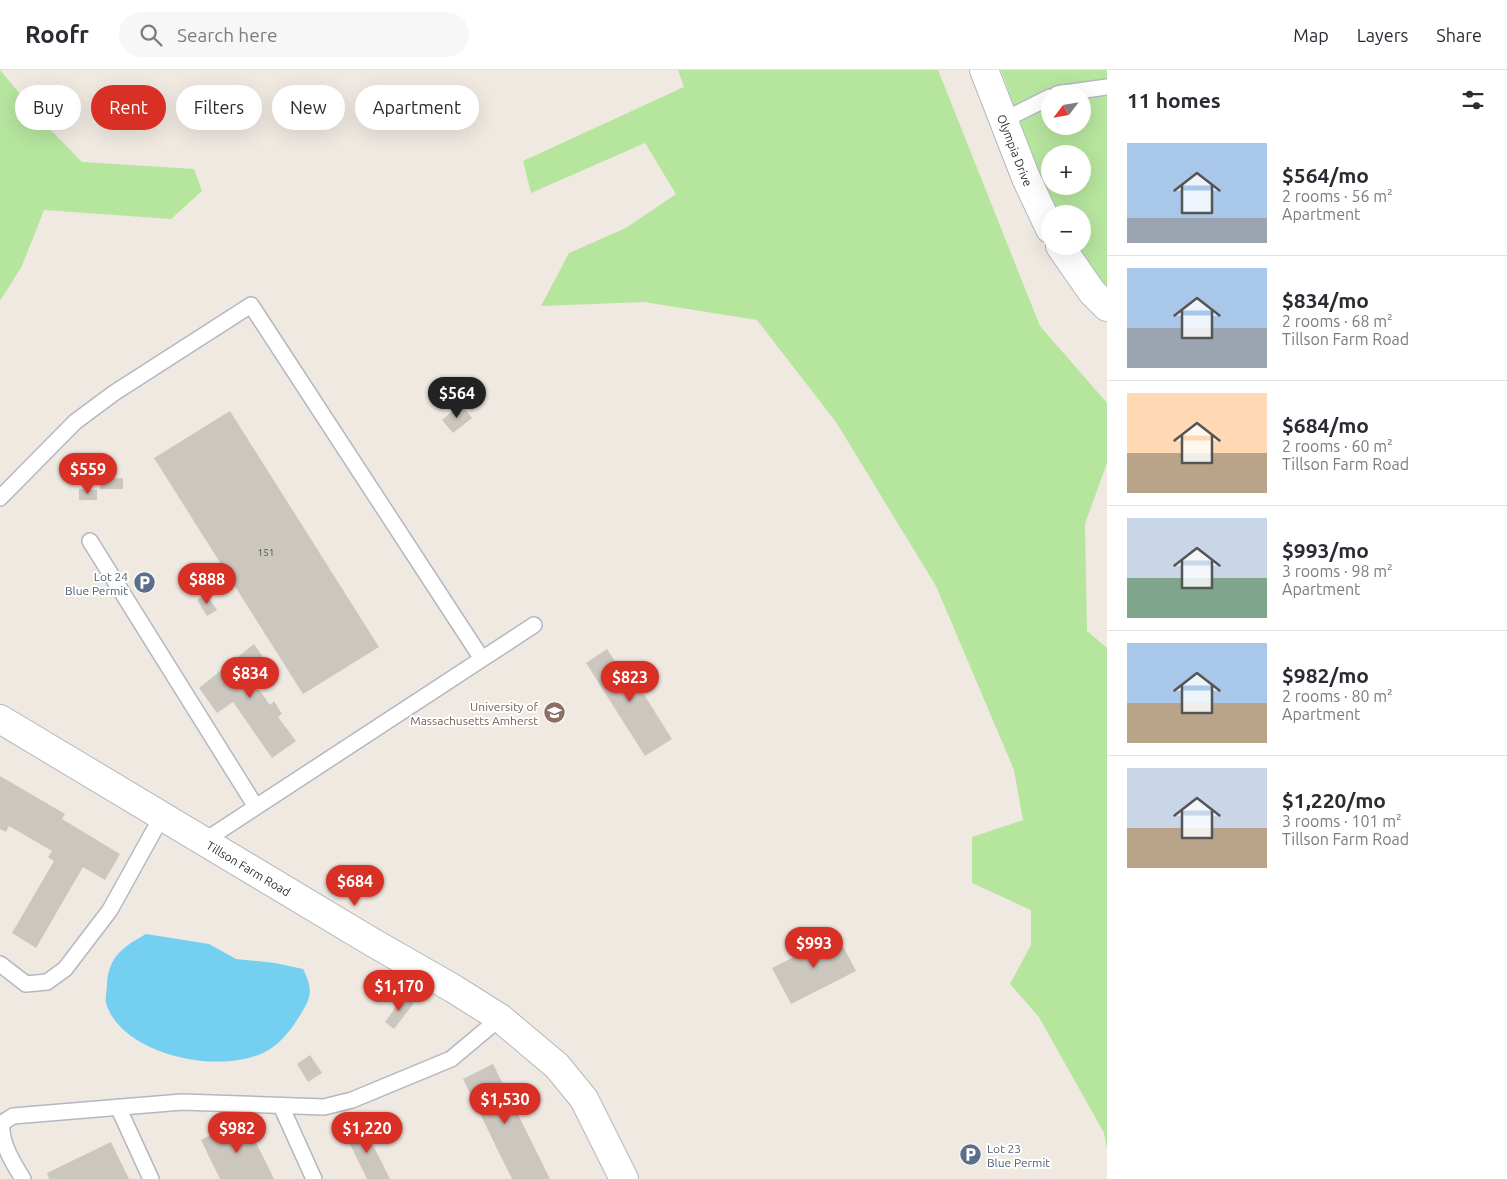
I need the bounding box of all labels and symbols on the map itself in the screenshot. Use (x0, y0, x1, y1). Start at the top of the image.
north arrow (1041, 85, 1091, 135)
street label: Olympia Drive (995, 112, 1035, 188)
pin: $564 (427, 376, 487, 419)
pin: $559 (58, 452, 118, 495)
house number: 151 (258, 547, 274, 558)
pin: $888 (177, 562, 237, 605)
place label: Lot 24 Blue Permit (65, 570, 128, 597)
parking icon: Lot 24 Blue Permit (132, 571, 156, 595)
pin: $834 (220, 656, 280, 699)
pin: $823 (600, 660, 660, 703)
place label: University of Massachusetts Amherst (410, 700, 538, 727)
school or university icon: University of Massachusetts Amherst (542, 701, 566, 725)
street label: Tillson Farm Road (204, 838, 293, 898)
pin: $684 (325, 864, 385, 907)
pin: $993 (784, 926, 844, 969)
pin: $1,170 (358, 970, 440, 1012)
pin: $1,530 (464, 1082, 546, 1125)
pin: $982 (207, 1112, 267, 1154)
pin: $1,220 (326, 1112, 408, 1154)
place label: Lot 23 Blue Permit (987, 1142, 1050, 1169)
parking icon: Lot 23 Blue Permit (959, 1143, 983, 1167)

